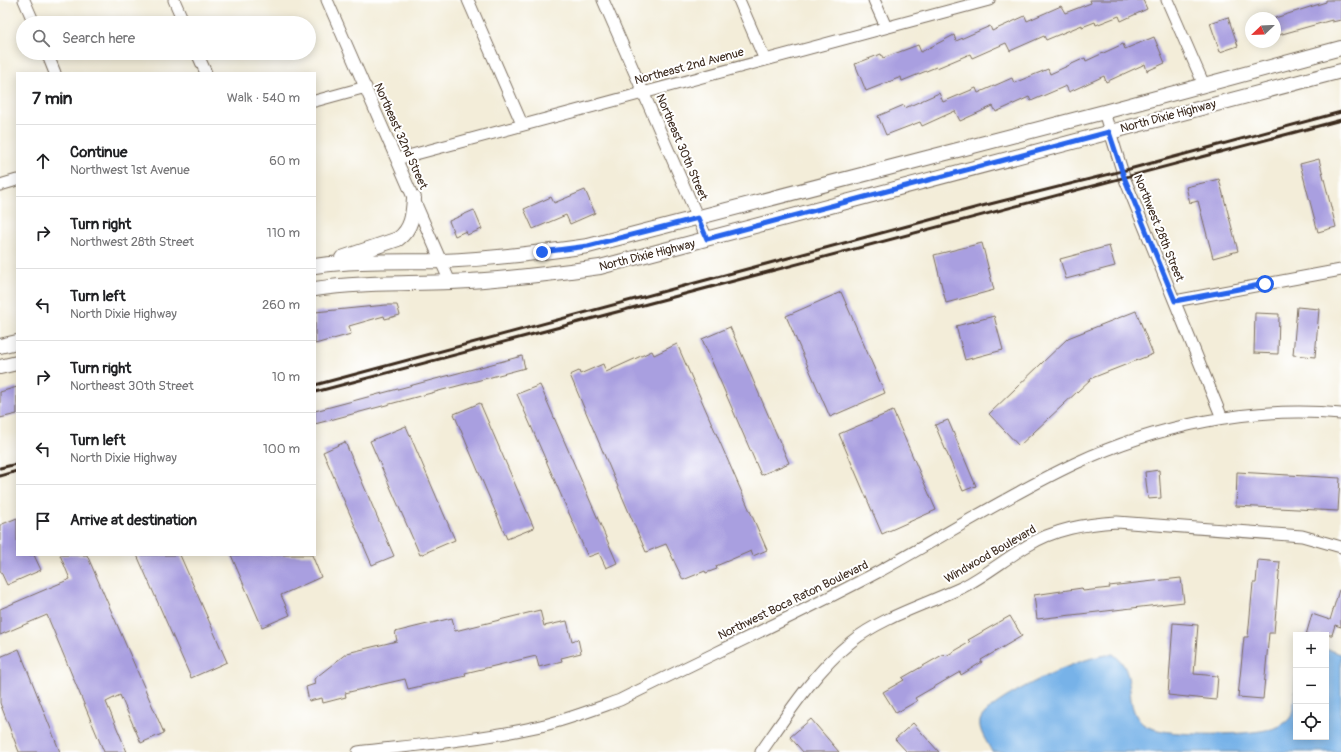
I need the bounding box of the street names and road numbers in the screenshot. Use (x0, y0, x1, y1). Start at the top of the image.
street label: Northeast 2nd Avenue (633, 45, 745, 88)
street label: Northeast 32nd Street (370, 81, 431, 192)
street label: Northeast 30th Street (652, 92, 711, 203)
street label: North Dixie Highway (1119, 96, 1218, 136)
street label: Northwest 28th Street (1130, 172, 1187, 284)
street label: North Dixie Highway (597, 236, 697, 275)
street label: Windwood Boulevard (942, 522, 1039, 587)
street label: Northwest Boca Raton Boulevard (716, 557, 871, 643)

